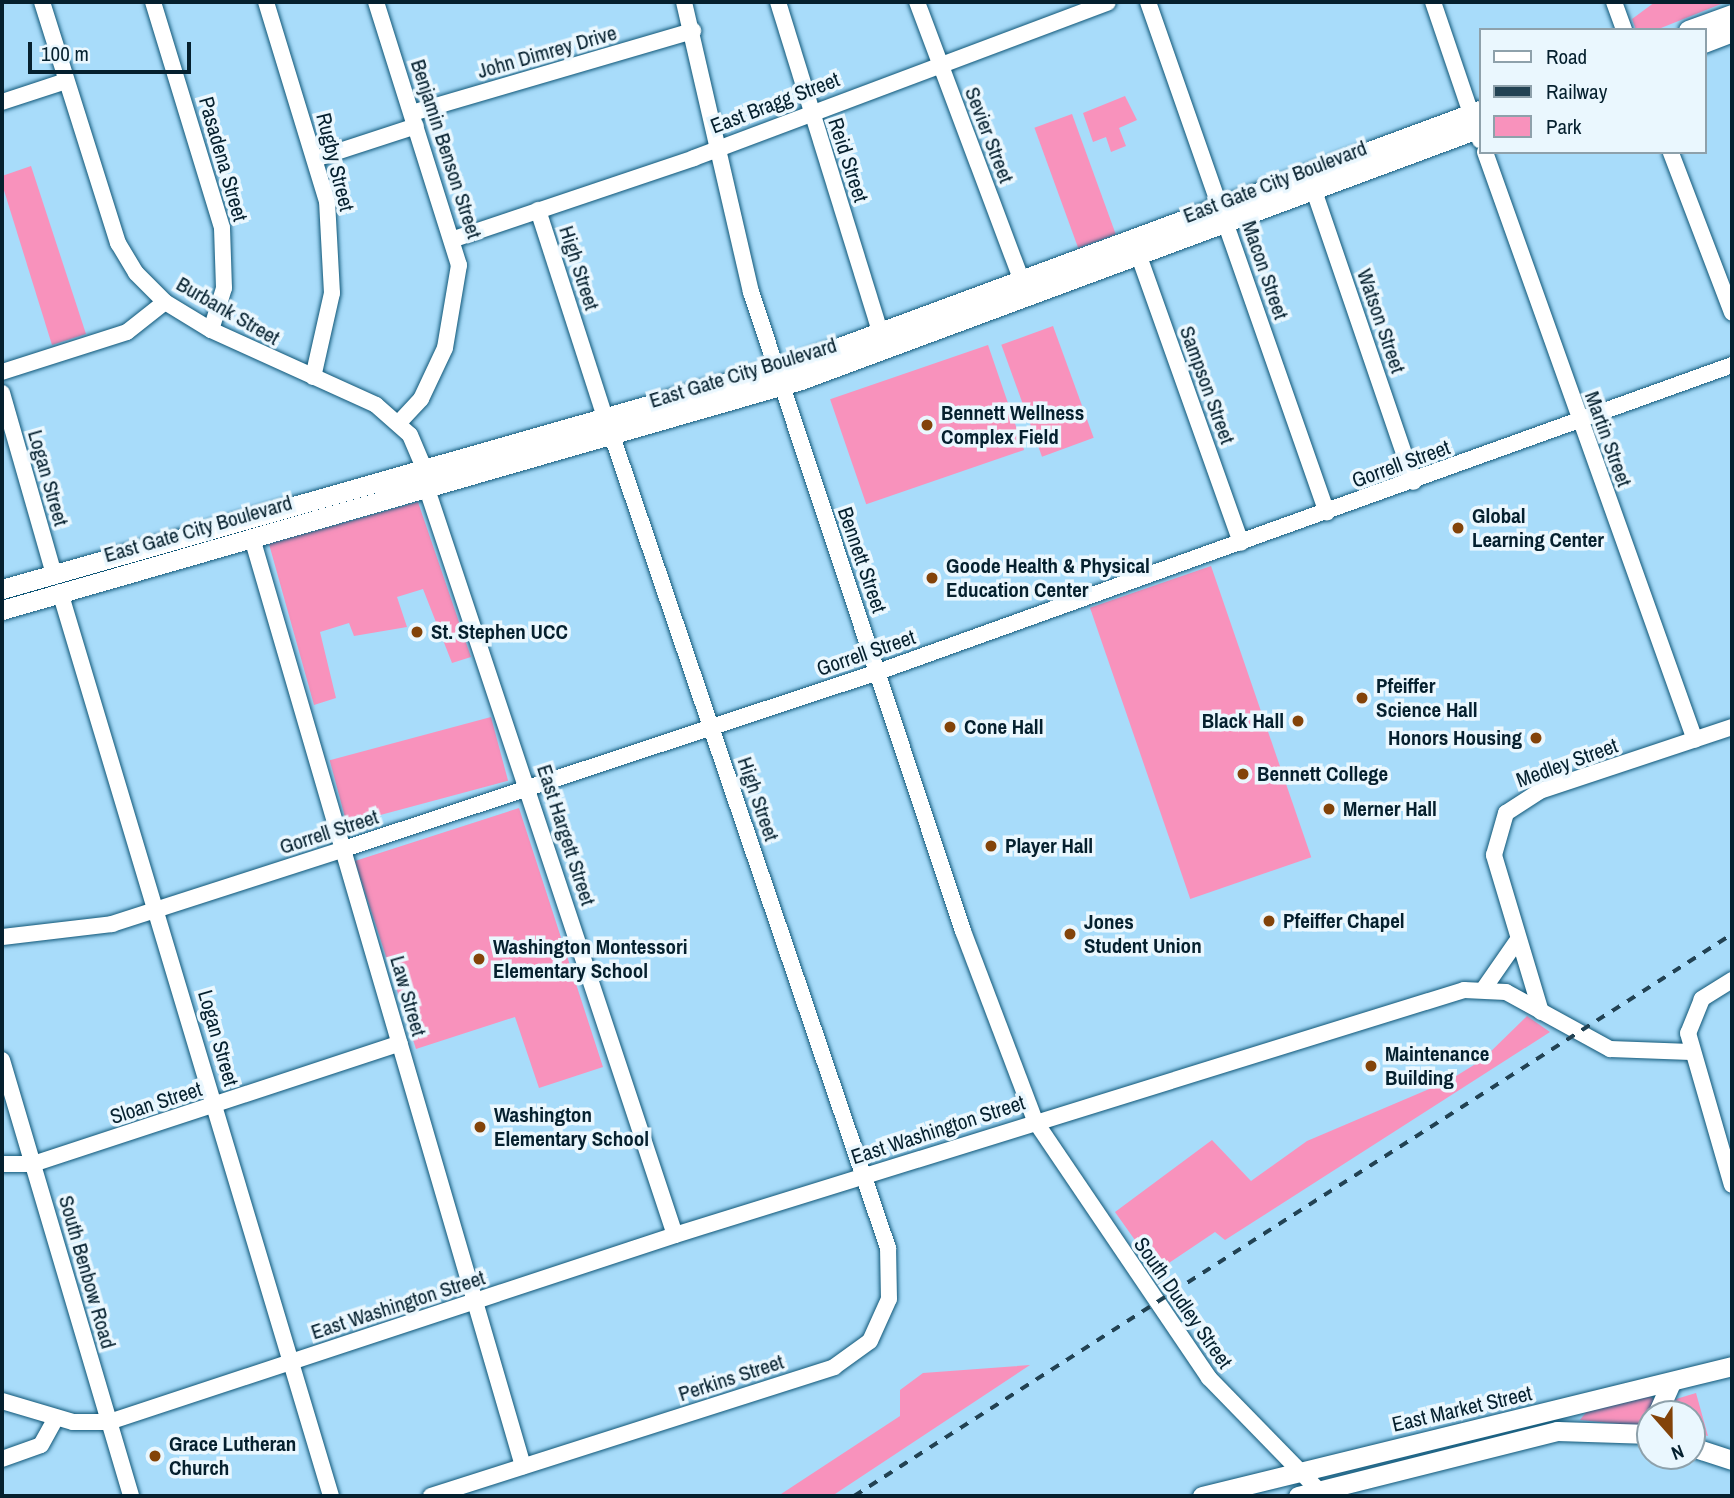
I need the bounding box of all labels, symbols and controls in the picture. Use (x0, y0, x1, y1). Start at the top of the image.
street label: John Dimrey Drive (475, 20, 619, 84)
scale bar (32, 28, 194, 72)
legend (1478, 28, 1706, 154)
text: 100 m (41, 39, 89, 68)
text: Road (1546, 42, 1587, 71)
street label: Benjamin Benson Street (405, 56, 487, 242)
street label: East Bragg Street (707, 67, 843, 139)
text: Railway (1546, 77, 1607, 106)
street label: Sevier Street (959, 84, 1019, 186)
street label: Pasadena Street (193, 94, 253, 224)
street label: Rugby Street (311, 110, 359, 214)
text: Park (1546, 112, 1581, 141)
street label: Reid Street (823, 115, 873, 205)
street label: East Gate City Boulevard (1180, 135, 1370, 229)
street label: Macon Street (1236, 217, 1294, 323)
street label: High Street (554, 223, 604, 313)
street label: Watson Street (1351, 266, 1411, 376)
street label: Burbank Street (172, 271, 284, 351)
street label: Sampson Street (1174, 323, 1240, 447)
street label: East Gate City Boulevard (646, 333, 840, 413)
street label: Martin Street (1579, 388, 1637, 490)
place label: Bennett Wellness Complex Field (941, 400, 1084, 450)
marker: Bennett Wellness Complex Field (919, 417, 935, 433)
street label: Logan Street (22, 427, 74, 529)
street label: Gorrell Street (1349, 435, 1453, 493)
street label: East Gate City Boulevard (101, 490, 295, 568)
place label: Global Learning Center (1472, 503, 1604, 553)
street label: Bennett Street (832, 504, 892, 616)
marker: Global Learning Center (1450, 520, 1466, 536)
place label: Goode Health & Physical Education Center (946, 553, 1150, 603)
marker: Goode Health & Physical Education Center (924, 570, 940, 586)
place label: St. Stephen UCC (431, 619, 568, 645)
marker: St. Stephen UCC (409, 624, 425, 640)
street label: Gorrell Street (813, 624, 919, 682)
place label: Pfeiffer Science Hall (1376, 673, 1477, 723)
marker: Pfeiffer Science Hall (1354, 690, 1370, 706)
place label: Black Hall (1202, 708, 1284, 734)
marker: Black Hall (1290, 713, 1306, 729)
place label: Cone Hall (964, 714, 1043, 740)
marker: Cone Hall (942, 719, 958, 735)
place label: Honors Housing (1388, 725, 1522, 751)
marker: Honors Housing (1528, 730, 1544, 746)
street label: Medley Street (1513, 733, 1621, 793)
street label: High Street (732, 754, 784, 844)
street label: East Hargett Street (531, 761, 601, 909)
place label: Bennett College (1257, 761, 1388, 787)
marker: Bennett College (1235, 766, 1251, 782)
place label: Merner Hall (1343, 796, 1437, 822)
marker: Merner Hall (1321, 801, 1337, 817)
street label: Gorrell Street (276, 804, 382, 860)
place label: Player Hall (1005, 833, 1093, 859)
marker: Player Hall (983, 838, 999, 854)
place label: Pfeiffer Chapel (1283, 908, 1405, 934)
place label: Jones Student Union (1084, 909, 1202, 959)
marker: Pfeiffer Chapel (1261, 913, 1277, 929)
marker: Jones Student Union (1062, 926, 1078, 942)
place label: Washington Montessori Elementary School (493, 934, 688, 984)
marker: Washington Montessori Elementary School (471, 951, 487, 967)
street label: Law Street (385, 953, 431, 1039)
street label: Logan Street (192, 987, 244, 1089)
place label: Maintenance Building (1385, 1041, 1489, 1091)
marker: Maintenance Building (1363, 1058, 1379, 1074)
street label: Sloan Street (107, 1076, 205, 1130)
street label: East Washington Street (848, 1090, 1028, 1170)
place label: Washington Elementary School (494, 1102, 649, 1152)
marker: Washington Elementary School (472, 1119, 488, 1135)
street label: South Benbow Road (53, 1193, 121, 1351)
street label: South Dudley Street (1128, 1233, 1238, 1373)
street label: East Washington Street (308, 1265, 488, 1345)
street label: Perkins Street (675, 1349, 787, 1407)
street label: East Market Street (1390, 1381, 1534, 1437)
north arrow (1636, 1400, 1706, 1470)
place label: Grace Lutheran Church (169, 1431, 296, 1481)
text: N (1668, 1439, 1688, 1467)
marker: Grace Lutheran Church (147, 1448, 163, 1464)

